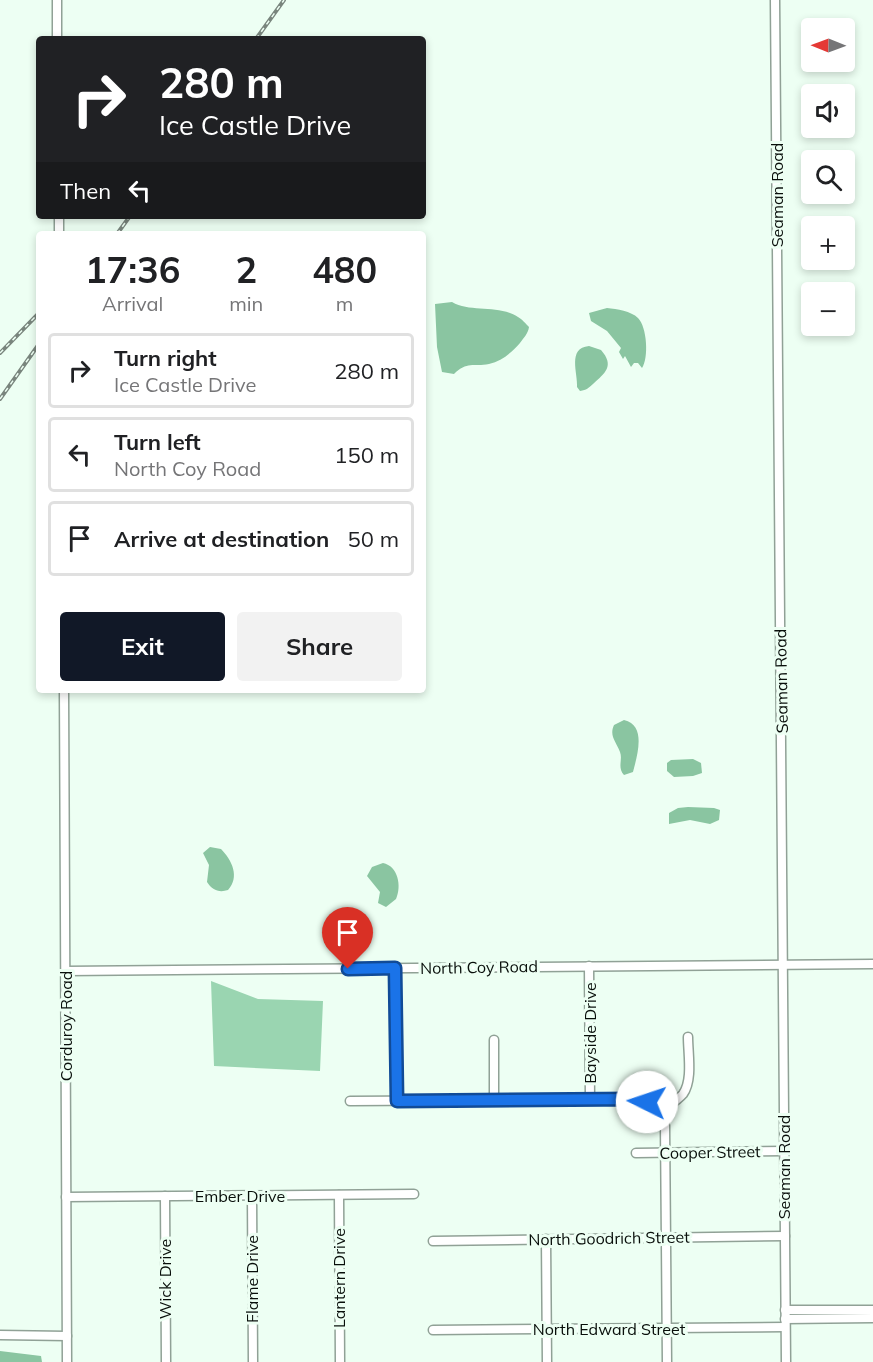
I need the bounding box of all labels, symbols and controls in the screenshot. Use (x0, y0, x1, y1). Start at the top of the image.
north arrow (801, 18, 855, 72)
map controls (801, 18, 855, 336)
text: 280 m (159, 56, 284, 109)
icon: right (60, 60, 138, 138)
button: sound (801, 84, 855, 138)
text: Ice Castle Drive (159, 108, 351, 142)
street label: Seaman Road (767, 143, 787, 247)
button: search (801, 150, 855, 204)
icon: left (123, 174, 156, 207)
text: Then (60, 177, 111, 205)
button: + (801, 216, 855, 270)
text: 17:36 (85, 247, 180, 292)
text: 2 (235, 247, 257, 292)
text: 480 (312, 247, 377, 292)
button: − (801, 282, 855, 336)
text: Arrival (102, 291, 163, 316)
text: min (229, 291, 263, 316)
text: m (336, 291, 353, 316)
text: Turn right (114, 344, 217, 372)
icon: right (63, 354, 96, 387)
text: 280 m (334, 357, 399, 385)
text: Ice Castle Drive (114, 372, 256, 397)
text: Turn left (114, 428, 201, 456)
icon: left (63, 438, 96, 471)
text: 150 m (334, 441, 399, 469)
text: North Coy Road (114, 456, 261, 481)
icon: arrive (63, 522, 96, 555)
text: Arrive at destination (114, 525, 329, 553)
text: 50 m (348, 525, 399, 553)
button: Exit (60, 612, 225, 681)
button: Share (237, 612, 402, 681)
street label: Seaman Road (770, 628, 792, 734)
pin (322, 907, 373, 969)
icon: arrive (331, 916, 364, 949)
street label: North Coy Road (420, 956, 538, 978)
street label: Corduroy Road (56, 971, 76, 1081)
street label: Bayside Drive (580, 982, 600, 1084)
position arrow (615, 1070, 679, 1134)
street label: Seaman Road (774, 1115, 794, 1219)
street label: Cooper Street (659, 1141, 761, 1163)
street label: Ember Drive (195, 1186, 285, 1206)
street label: North Goodrich Street (528, 1227, 690, 1249)
street label: Lantern Drive (329, 1228, 349, 1328)
street label: Flame Drive (242, 1235, 262, 1323)
street label: Wick Drive (155, 1239, 175, 1319)
street label: North Edward Street (533, 1319, 686, 1339)

